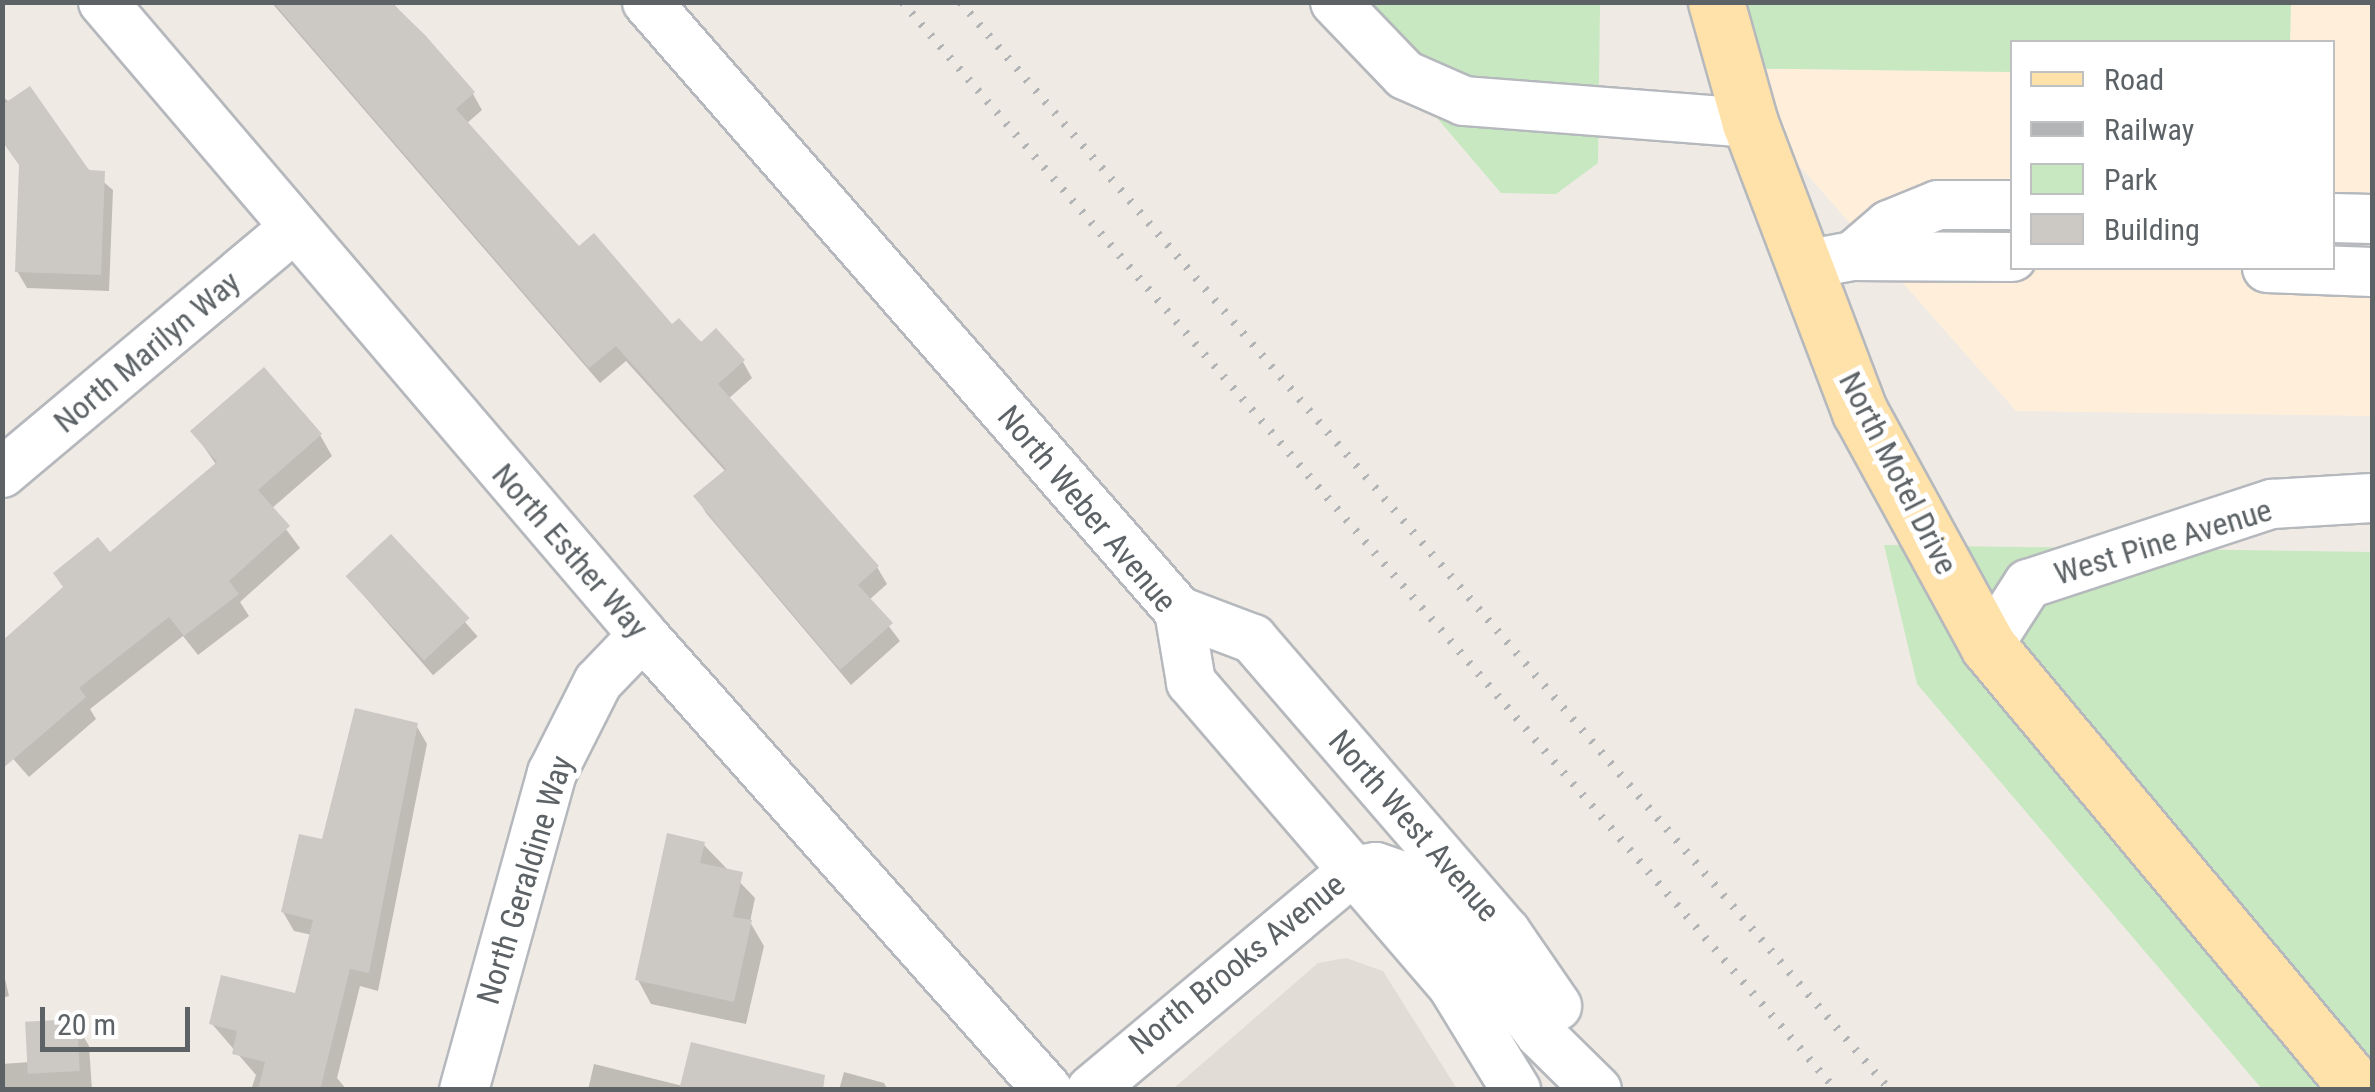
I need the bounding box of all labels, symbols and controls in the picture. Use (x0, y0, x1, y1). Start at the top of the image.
legend (2010, 40, 2335, 270)
text: Road (2104, 62, 2164, 97)
text: Railway (2104, 112, 2194, 147)
text: Park (2104, 162, 2158, 197)
text: Building (2104, 212, 2200, 247)
street label: North Marilyn Way (46, 263, 248, 441)
street label: North Motel Drive (1831, 365, 1965, 581)
street label: North Weber Avenue (990, 398, 1184, 620)
street label: North Esther Way (484, 456, 656, 646)
street label: West Pine Avenue (2050, 491, 2276, 593)
street label: North West Avenue (1320, 722, 1508, 930)
street label: North Geraldine Way (469, 751, 581, 1009)
street label: North Brooks Avenue (1121, 865, 1353, 1063)
scale bar (45, 987, 195, 1049)
text: 20 m (57, 1007, 116, 1042)

